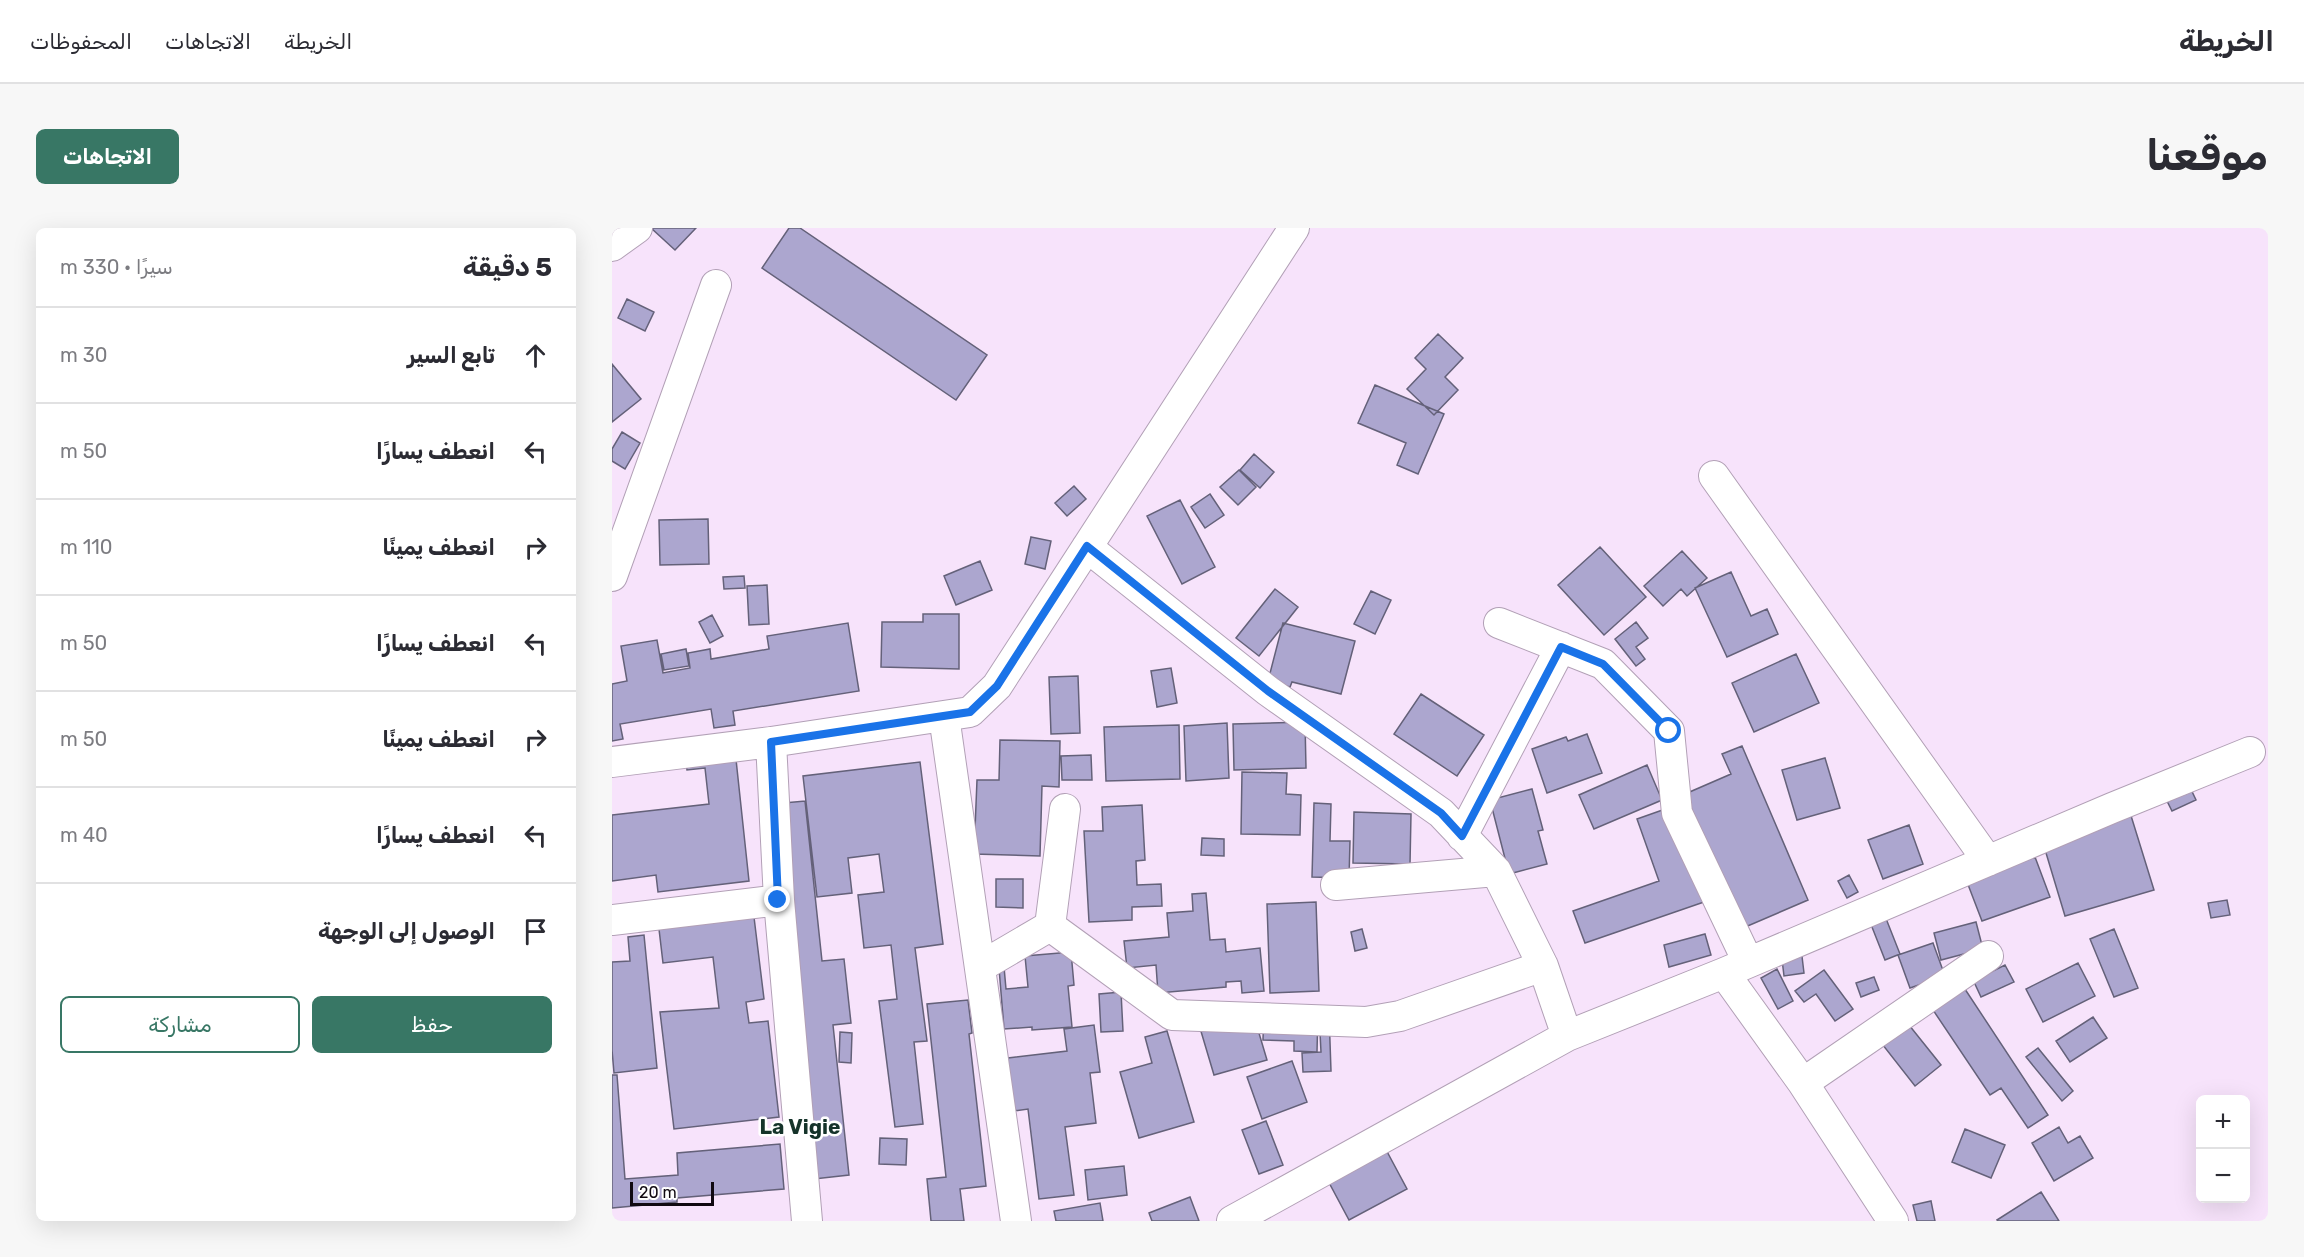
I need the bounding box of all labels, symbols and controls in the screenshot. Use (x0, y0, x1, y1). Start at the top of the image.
text: الخريطة (2179, 25, 2274, 58)
text: المحفوظات (30, 29, 132, 54)
text: الاتجاهات (165, 29, 251, 54)
text: الخريطة (284, 29, 352, 54)
button: الاتجاهات (36, 129, 179, 184)
text: موقعنا (2146, 131, 2268, 181)
text: 5 دقيقة (463, 252, 552, 283)
text: سيرًا · 330 m (60, 255, 173, 279)
icon: ahead (519, 339, 552, 372)
text: تابع السير (407, 342, 495, 369)
text: 30 m (60, 343, 107, 367)
icon: left (519, 435, 552, 468)
text: انعطف يسارًا (376, 438, 495, 465)
text: 50 m (60, 439, 107, 463)
icon: right (519, 531, 552, 564)
text: انعطف يمينًا (382, 534, 495, 561)
text: 110 m (60, 535, 113, 559)
icon: left (519, 627, 552, 660)
text: انعطف يسارًا (376, 630, 495, 657)
text: 50 m (60, 631, 107, 655)
route start (1655, 717, 1681, 743)
icon: right (519, 723, 552, 756)
text: انعطف يمينًا (382, 726, 495, 753)
text: 50 m (60, 727, 107, 751)
icon: left (519, 819, 552, 852)
text: انعطف يسارًا (376, 822, 495, 849)
text: 40 m (60, 823, 108, 847)
route end (764, 886, 790, 912)
icon: arrive (519, 915, 552, 948)
text: الوصول إلى الوجهة (318, 918, 495, 945)
button: مشاركة (60, 996, 300, 1053)
button: حفظ (312, 996, 552, 1053)
map controls (2196, 1095, 2250, 1203)
button: + (2196, 1095, 2250, 1149)
district label: La Vigie (760, 1114, 841, 1139)
button: − (2196, 1149, 2250, 1203)
scale bar (630, 1179, 714, 1206)
text: 20 m (639, 1183, 677, 1202)

